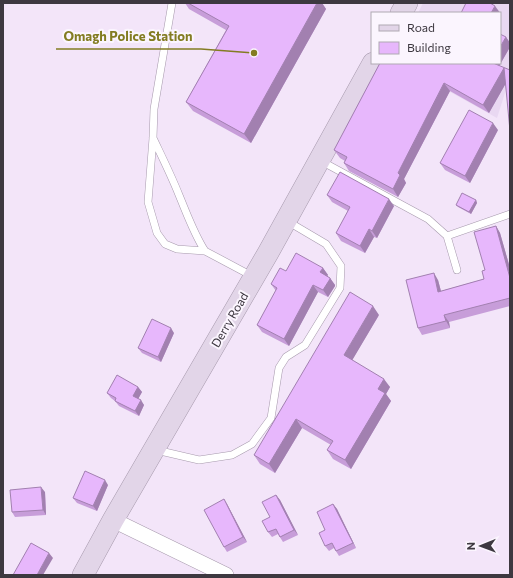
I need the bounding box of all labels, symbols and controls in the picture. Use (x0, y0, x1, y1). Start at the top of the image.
legend (371, 12, 501, 64)
text: Road (407, 20, 435, 34)
callout: Omagh Police Station (56, 24, 201, 49)
text: Omagh Police Station (63, 28, 193, 44)
text: Building (407, 40, 451, 54)
street label: Derry Road (208, 289, 251, 350)
north arrow (461, 526, 501, 566)
text: N (464, 542, 477, 550)

